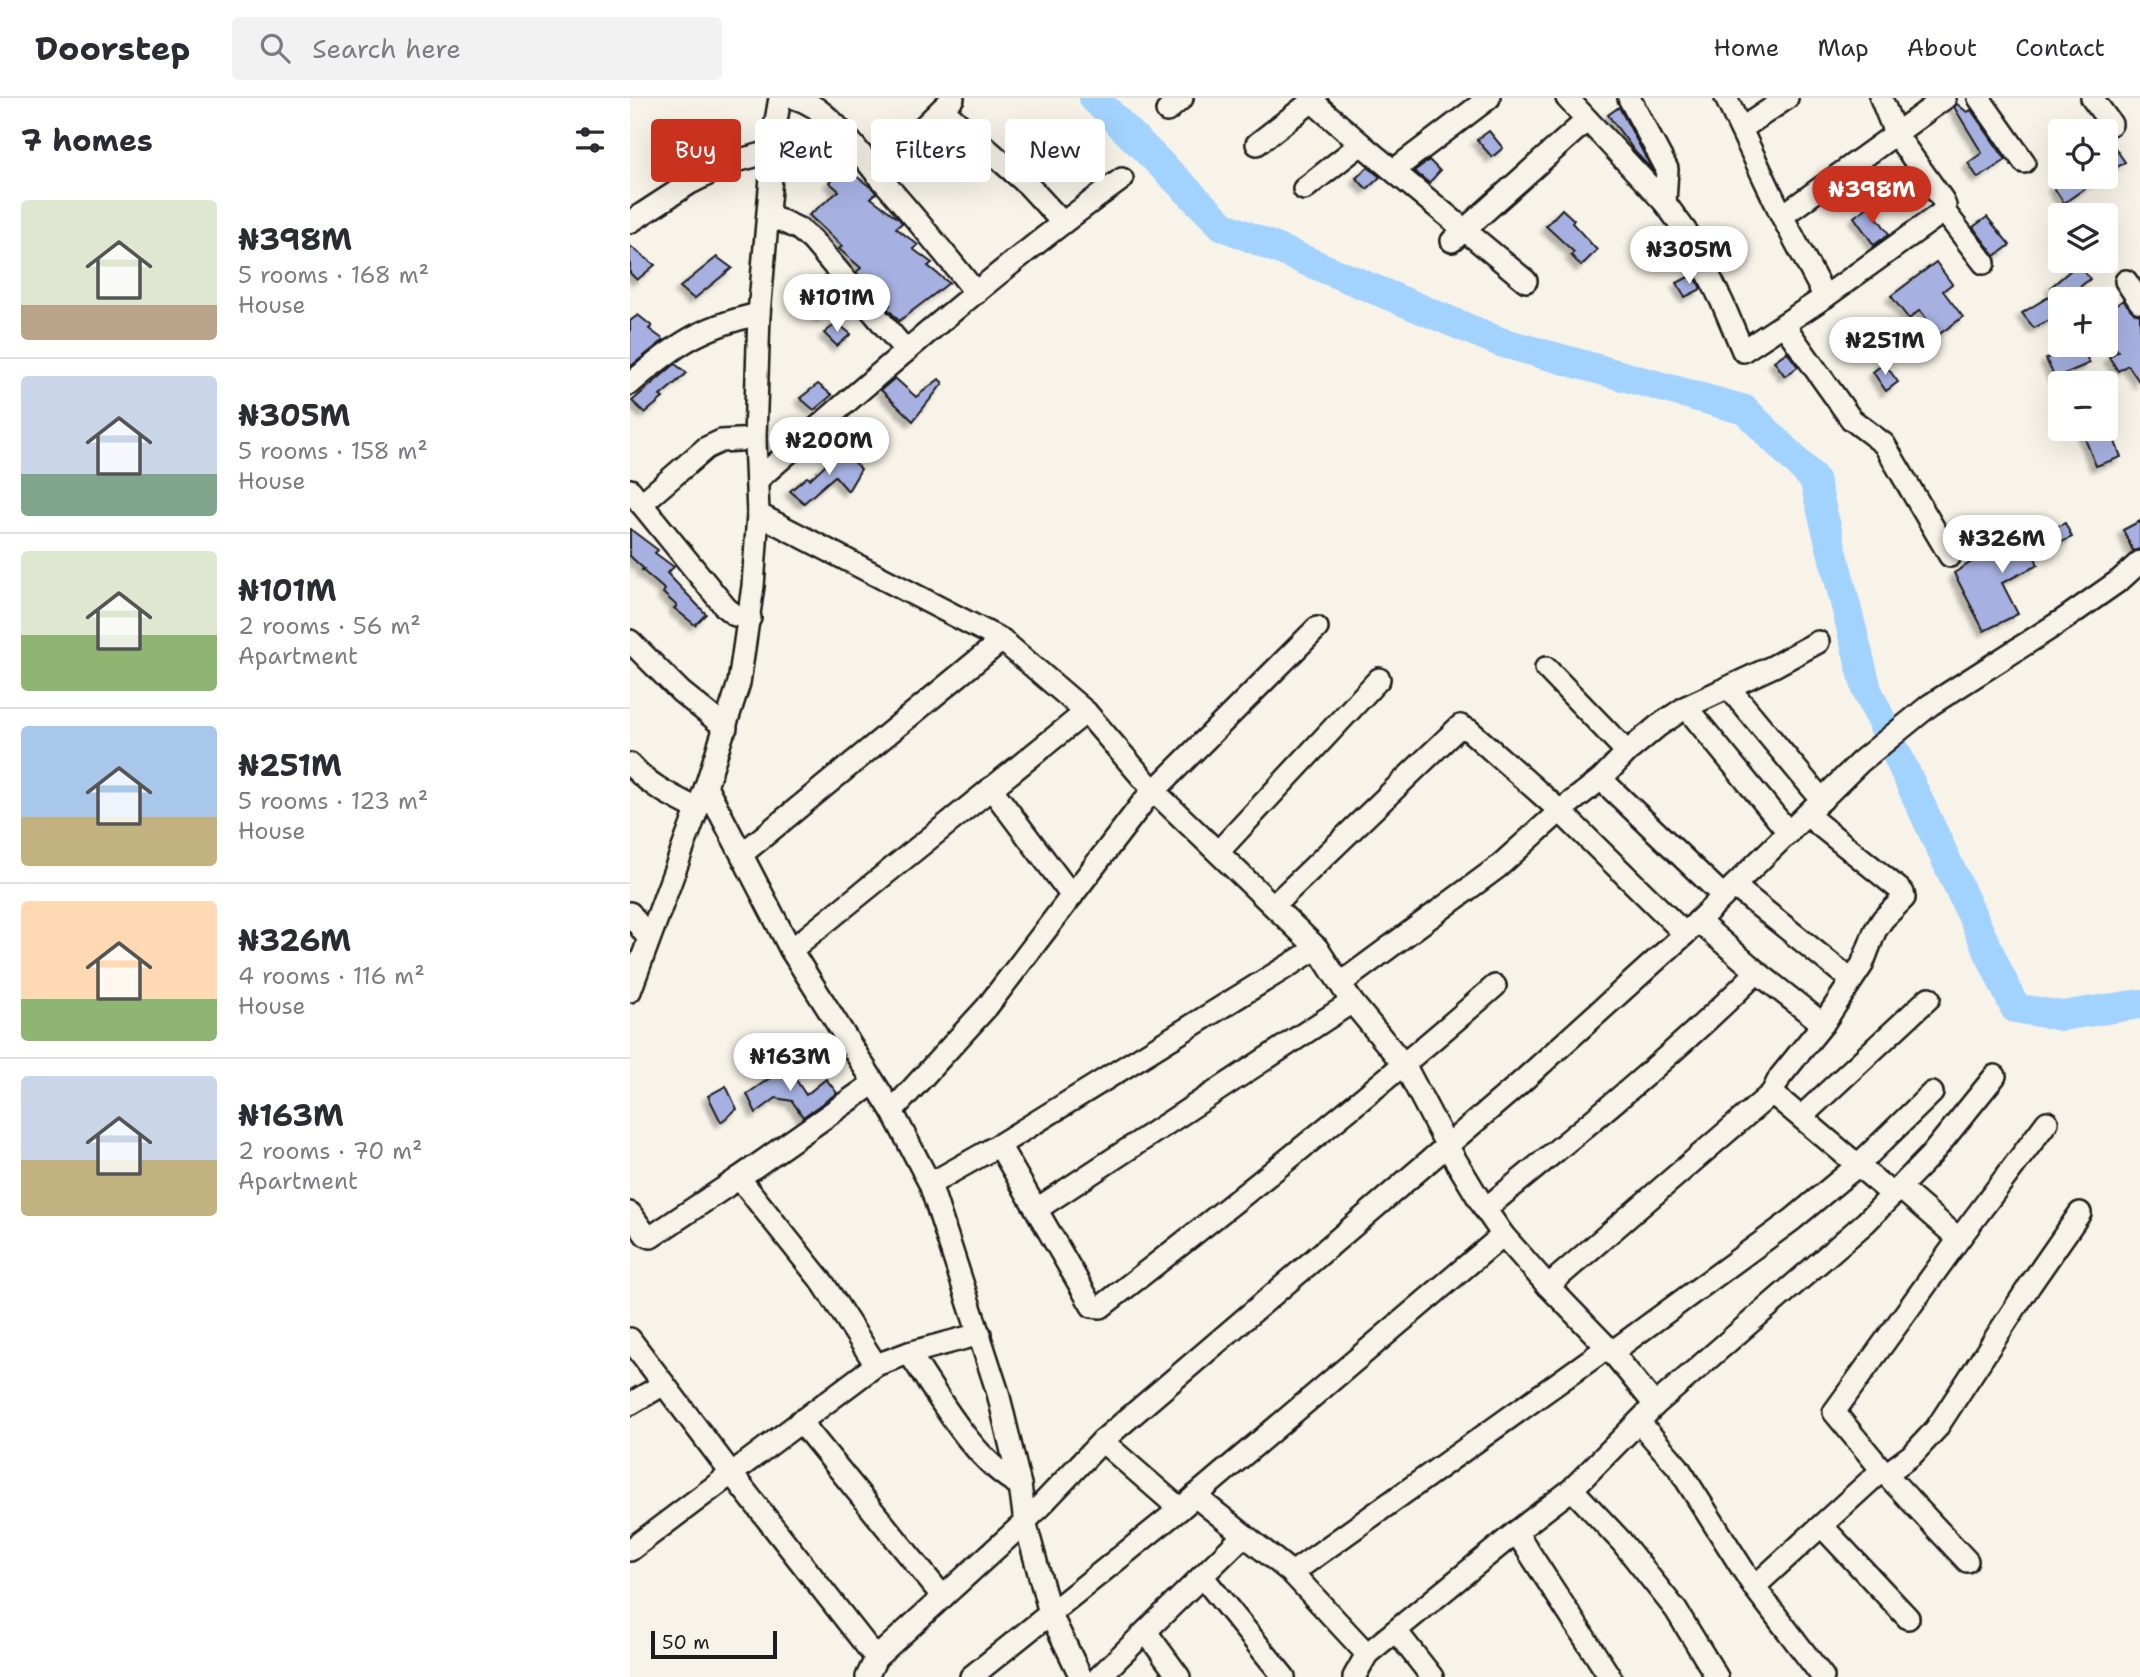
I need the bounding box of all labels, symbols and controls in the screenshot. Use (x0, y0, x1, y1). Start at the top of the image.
search box (232, 17, 722, 80)
text: Doorstep (35, 26, 190, 71)
icon: search (256, 29, 294, 67)
text: Search here (312, 31, 461, 66)
text: Home (1713, 32, 1779, 64)
text: Map (1817, 32, 1869, 64)
text: About (1907, 32, 1977, 64)
text: Contact (2015, 32, 2105, 64)
chip: Buy (651, 119, 741, 182)
chip: Rent (755, 119, 857, 182)
chip: Filters (871, 119, 991, 182)
chip: New (1005, 119, 1105, 182)
map controls (2048, 119, 2118, 441)
button: locate (2048, 119, 2118, 189)
text: 7 homes (21, 120, 153, 161)
icon: filters (571, 121, 609, 159)
pin: ₦398M (1823, 166, 1921, 226)
text: ₦398M (1828, 174, 1916, 204)
button: layers (2048, 203, 2118, 273)
text: ₦398M (238, 219, 352, 260)
pin: ₦305M (1640, 226, 1738, 286)
icon: home (77, 228, 161, 312)
text: ₦305M (1646, 234, 1732, 264)
text: 5 rooms · 168 m² (238, 260, 429, 290)
pin: ₦101M (788, 274, 886, 334)
text: ₦101M (799, 282, 875, 312)
button: + (2048, 287, 2118, 357)
text: House (238, 290, 306, 320)
pin: ₦251M (1836, 317, 1934, 377)
text: ₦251M (1845, 325, 1925, 355)
button: − (2048, 371, 2118, 441)
text: ₦305M (238, 395, 350, 436)
icon: home (77, 404, 161, 488)
pin: ₦200M (780, 418, 878, 477)
text: ₦200M (785, 425, 873, 455)
text: 5 rooms · 158 m² (238, 436, 428, 466)
text: House (238, 466, 306, 496)
pin: ₦326M (1953, 516, 2051, 575)
text: ₦326M (1959, 523, 2045, 553)
text: ₦101M (238, 570, 336, 611)
icon: home (77, 579, 161, 663)
text: 2 rooms · 56 m² (238, 611, 421, 641)
text: Apartment (238, 641, 358, 671)
text: ₦251M (238, 745, 342, 786)
icon: home (77, 754, 161, 838)
text: 5 rooms · 123 m² (238, 786, 428, 816)
text: House (238, 816, 306, 846)
text: ₦326M (238, 920, 351, 961)
icon: home (77, 929, 161, 1013)
text: 4 rooms · 116 m² (238, 961, 425, 991)
text: House (238, 991, 306, 1021)
pin: ₦163M (741, 1034, 839, 1093)
text: ₦163M (749, 1041, 831, 1071)
text: ₦163M (238, 1095, 344, 1136)
icon: home (77, 1104, 161, 1188)
text: 2 rooms · 70 m² (238, 1136, 423, 1166)
text: Apartment (238, 1166, 358, 1196)
scale bar (651, 1628, 777, 1660)
text: 50 m (662, 1630, 710, 1655)

